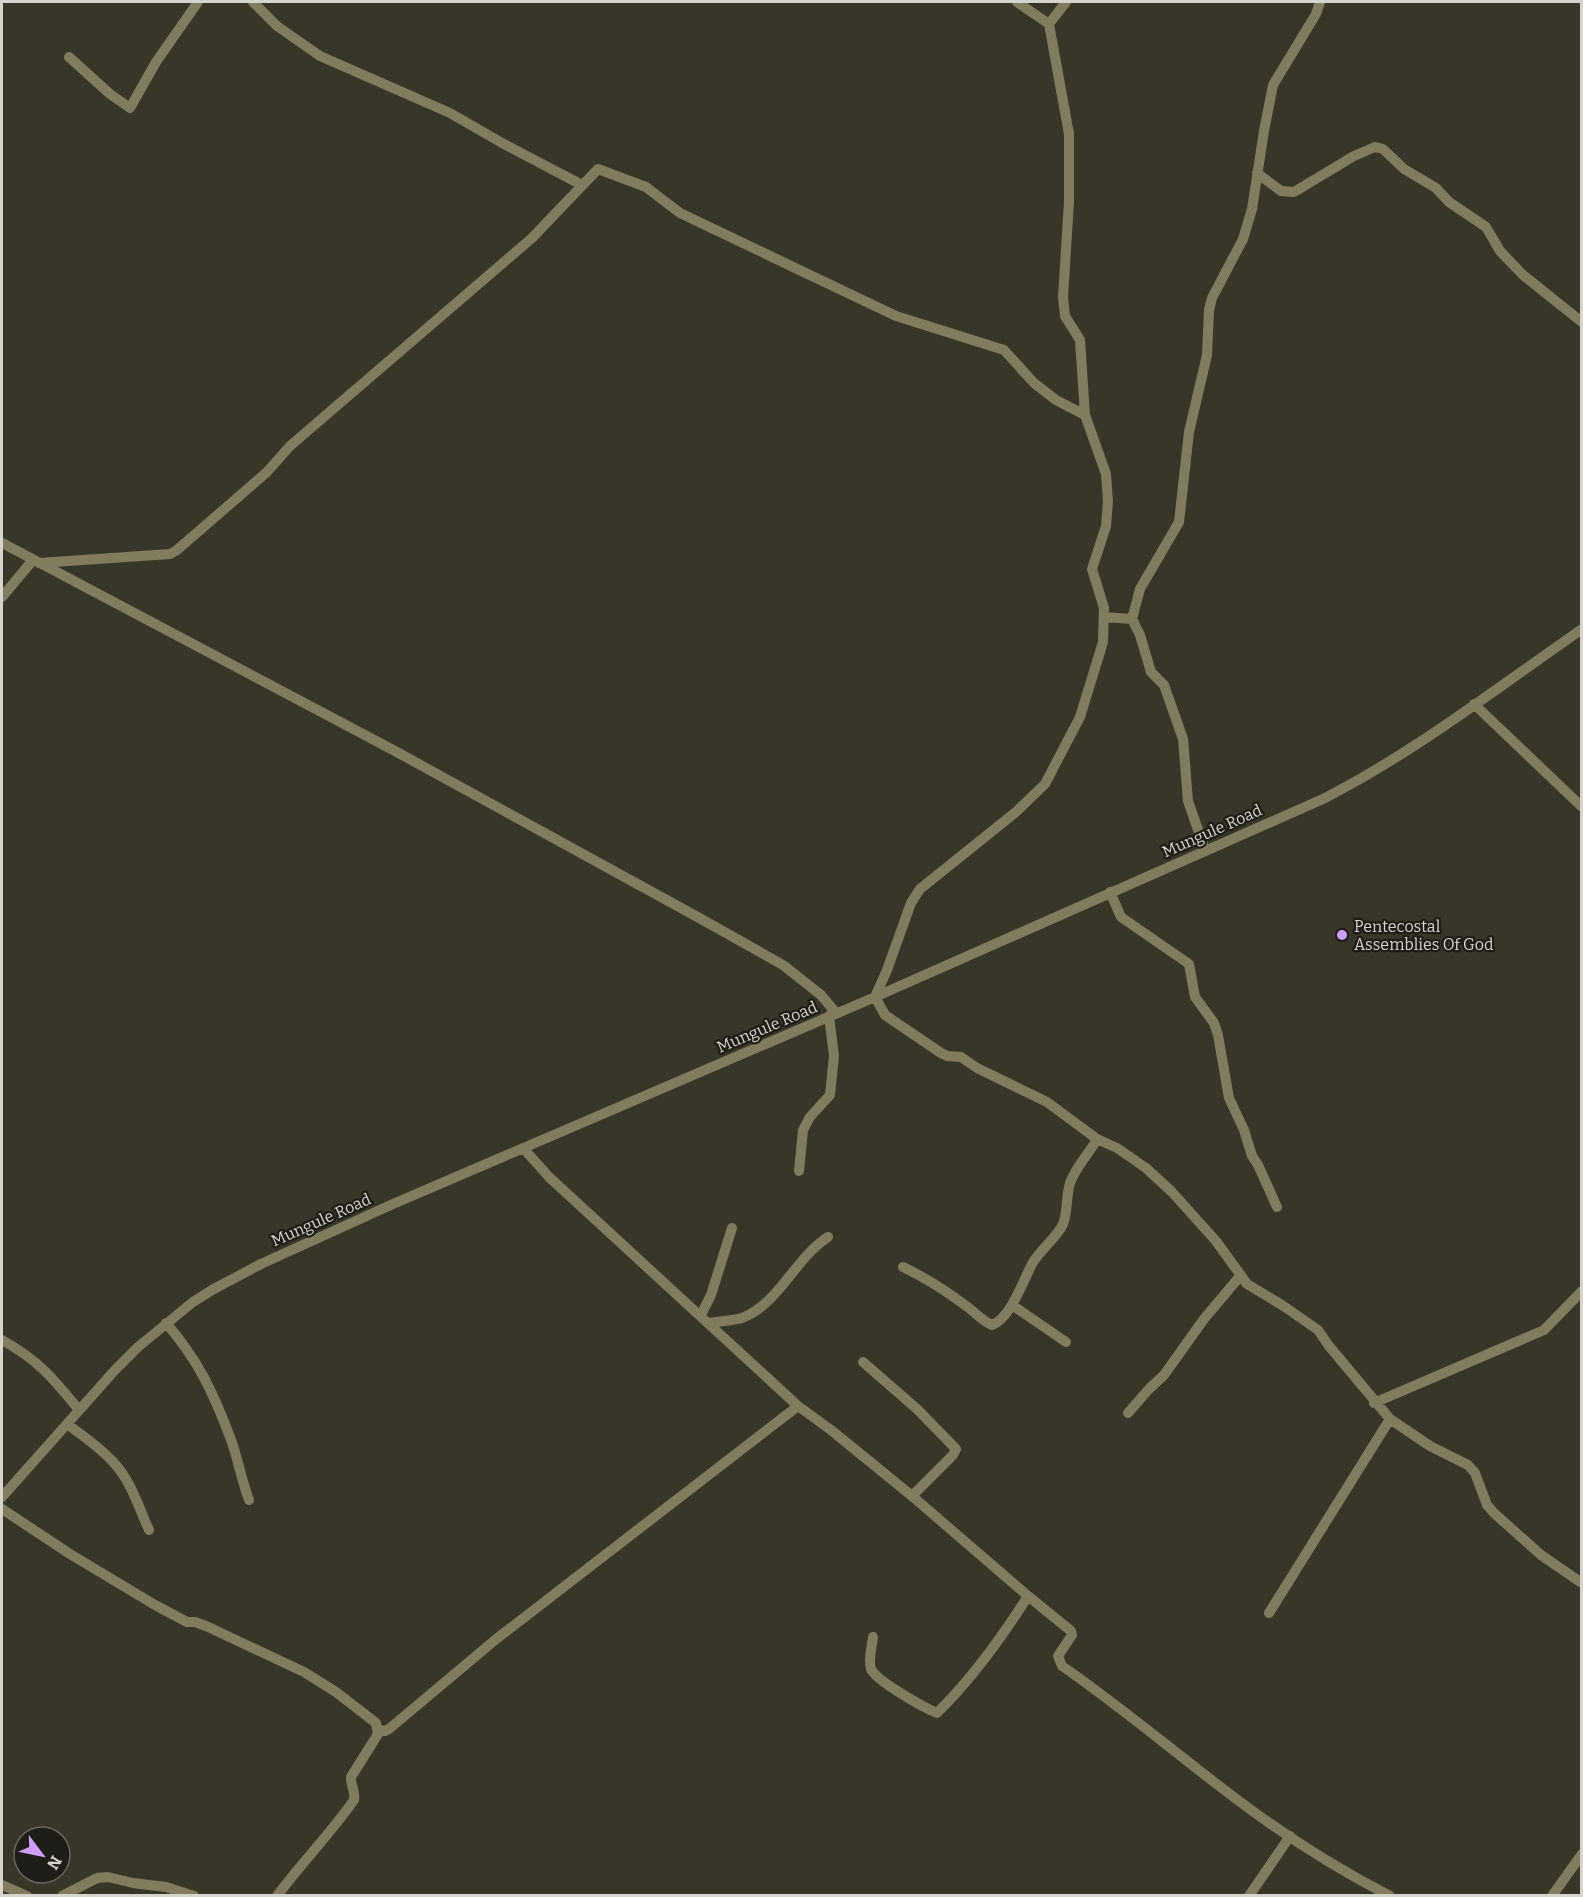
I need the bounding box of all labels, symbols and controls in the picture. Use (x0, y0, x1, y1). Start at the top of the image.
street label: Mungule Road (1159, 800, 1265, 862)
place label: Pentecostal Assemblies Of God (1354, 917, 1494, 954)
marker: Pentecostal Assemblies Of God (1335, 928, 1349, 942)
street label: Mungule Road (714, 997, 821, 1057)
street label: Mungule Road (268, 1189, 374, 1251)
north arrow (12, 1825, 72, 1885)
text: N (43, 1852, 66, 1873)

